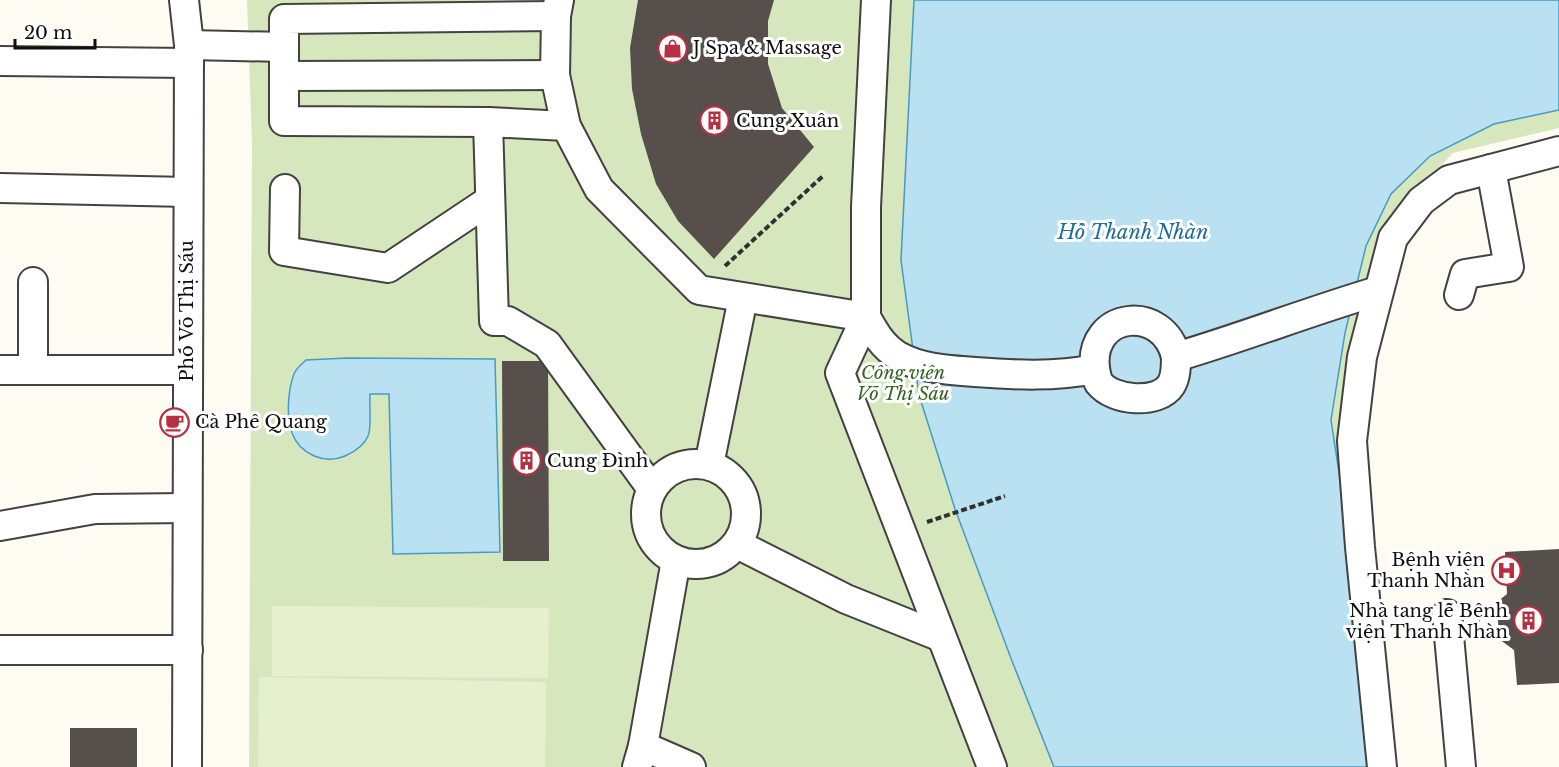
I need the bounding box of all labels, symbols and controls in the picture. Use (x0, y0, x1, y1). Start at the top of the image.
scale bar (15, 12, 94, 50)
text: 20 m (24, 22, 72, 44)
shop icon: J Spa & Massage (656, 32, 688, 64)
place label: J Spa & Massage (691, 37, 842, 59)
building icon: Cung Xuân (699, 105, 731, 137)
place label: Cung Xuân (736, 110, 839, 132)
water label: Hồ Thanh Nhàn (1056, 220, 1209, 244)
street label: Phố Võ Thị Sáu (176, 240, 198, 382)
park label: Công viên Võ Thị Sáu (857, 362, 950, 405)
cafe icon: Cà Phê Quang (158, 406, 190, 438)
place label: Cà Phê Quang (195, 411, 327, 433)
building icon: Cung Đình (510, 445, 542, 477)
place label: Cung Đình (547, 450, 648, 472)
place label: Bệnh viện Thanh Nhàn (1367, 549, 1485, 592)
hospital icon: Bệnh viện Thanh Nhàn (1490, 554, 1522, 586)
place label: Nhà tang lễ Bệnh viện Thanh Nhàn (1346, 600, 1508, 643)
building icon: Nhà tang lễ Bệnh viện Thanh Nhàn (1513, 605, 1545, 637)

